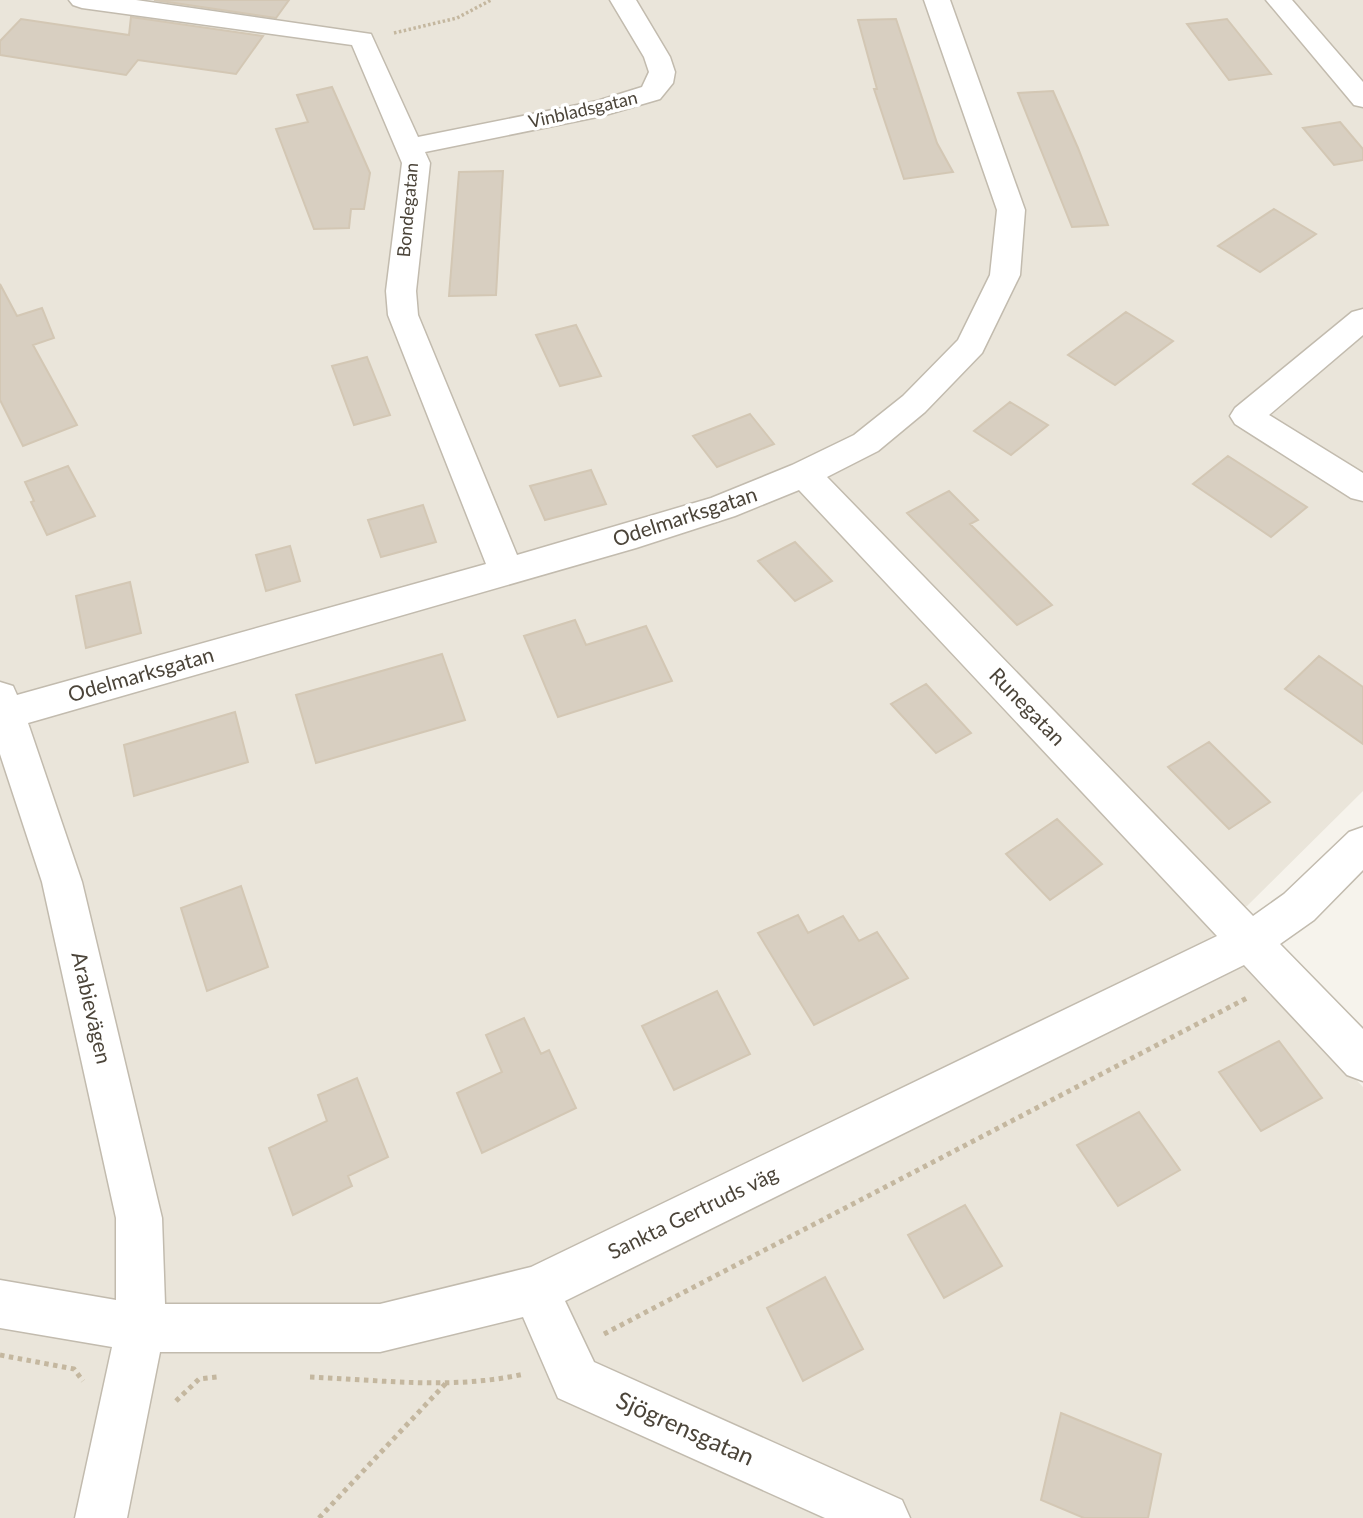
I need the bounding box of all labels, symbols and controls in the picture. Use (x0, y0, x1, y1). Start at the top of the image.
street label: Vinbladsgatan (526, 86, 639, 132)
street label: Bondegatan (392, 162, 422, 258)
street label: Odelmarksgatan (609, 480, 760, 551)
street label: Odelmarksgatan (65, 641, 216, 706)
street label: Runegatan (985, 662, 1071, 750)
street label: Arabievägen (67, 949, 118, 1066)
street label: Sankta Gertruds väg (603, 1160, 781, 1264)
street label: Sjögrensgatan (612, 1384, 759, 1471)

